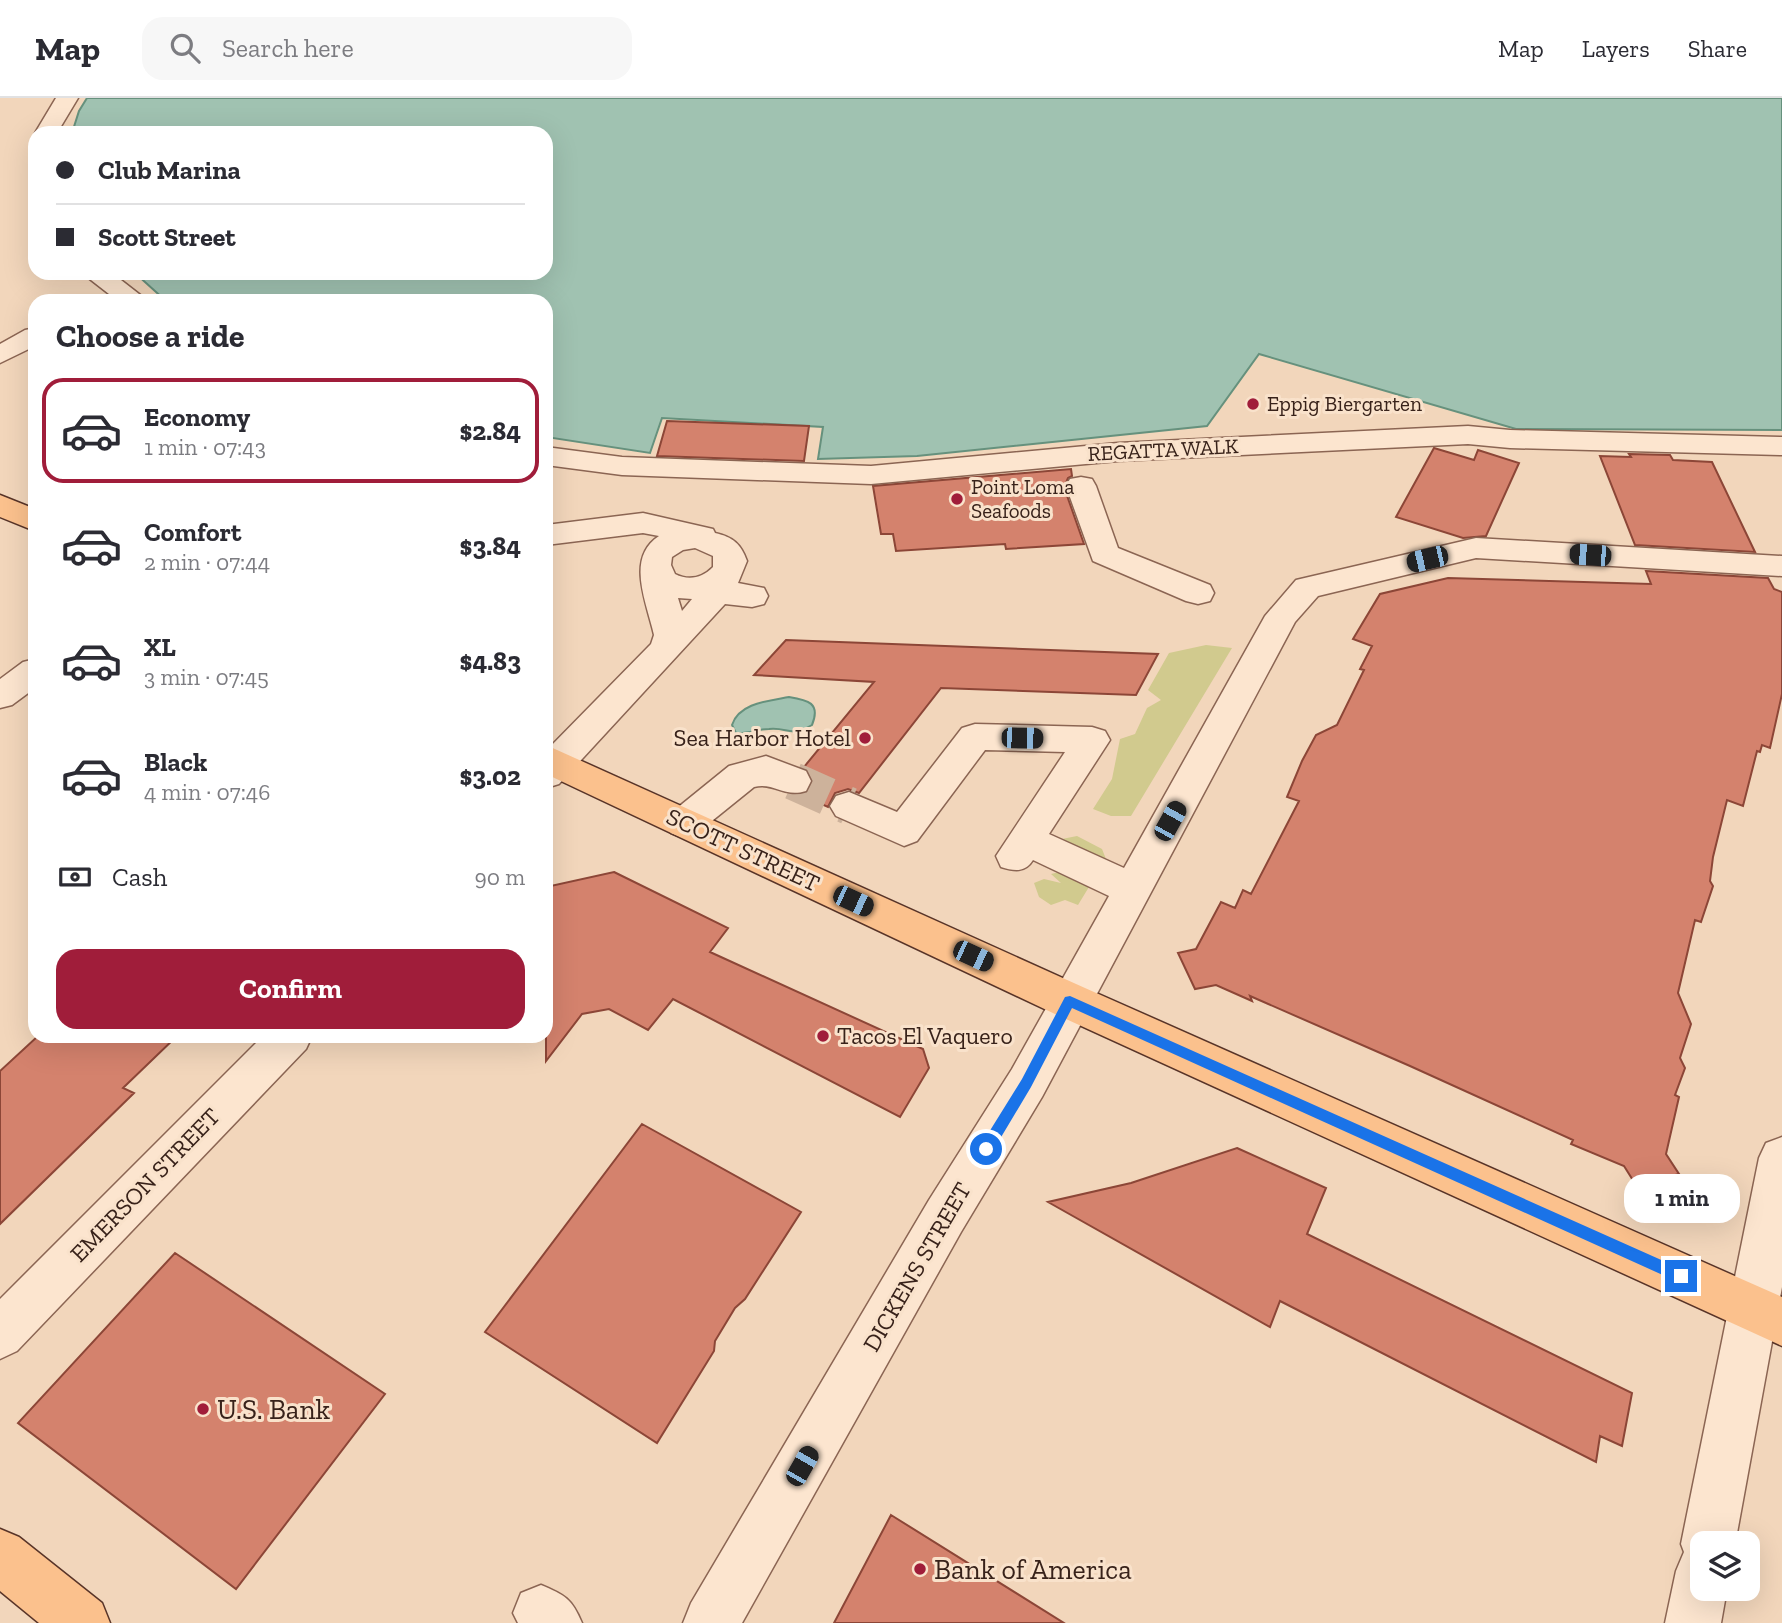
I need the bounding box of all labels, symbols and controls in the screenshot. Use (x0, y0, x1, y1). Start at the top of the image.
search box (142, 17, 632, 80)
text: Map (35, 29, 100, 68)
icon: search (166, 29, 204, 67)
text: Search here (222, 32, 354, 64)
text: Map (1498, 34, 1544, 63)
text: Layers (1582, 34, 1650, 63)
text: Share (1688, 34, 1747, 63)
text: Club Marina (98, 154, 241, 186)
text: Scott Street (98, 221, 236, 253)
text: Choose a ride (56, 317, 244, 355)
place label: Eppig Biergarten (1267, 391, 1422, 416)
marker: Eppig Biergarten (1245, 396, 1261, 412)
icon: car (60, 399, 123, 462)
text: Economy (144, 401, 250, 433)
text: $2.84 (460, 415, 521, 447)
text: 1 min · 07:43 (144, 433, 266, 461)
street label: REGATTA WALK (1087, 433, 1239, 466)
place label: Point Loma Seafoods (971, 474, 1074, 523)
marker: Point Loma Seafoods (949, 491, 965, 507)
icon: car (60, 514, 123, 577)
text: Comfort (144, 516, 241, 548)
text: $3.84 (460, 530, 521, 562)
car (1569, 543, 1612, 567)
car (1405, 544, 1450, 574)
text: 2 min · 07:44 (144, 548, 270, 576)
icon: car (60, 629, 123, 692)
text: XL (144, 631, 176, 663)
text: $4.83 (460, 645, 521, 677)
text: 3 min · 07:45 (144, 663, 269, 691)
place label: Sea Harbor Hotel (674, 723, 851, 752)
car (1001, 727, 1044, 749)
marker: Sea Harbor Hotel (857, 730, 873, 746)
icon: car (60, 744, 123, 807)
text: Black (144, 746, 207, 778)
text: $3.02 (460, 760, 521, 792)
text: 4 min · 07:46 (144, 778, 270, 806)
car (1151, 798, 1190, 844)
street label: SCOTT STREET (662, 801, 825, 898)
icon: cash (56, 858, 94, 896)
text: Cash (112, 861, 167, 893)
text: 90 m (474, 863, 525, 891)
car (830, 883, 877, 919)
car (950, 938, 997, 974)
button: Confirm (56, 949, 525, 1029)
place label: Tacos El Vaquero (837, 1021, 1013, 1050)
marker: Tacos El Vaquero (815, 1028, 831, 1044)
street label: EMERSON STREET (64, 1102, 226, 1268)
route start (970, 1133, 1002, 1165)
callout: 1 min (1623, 1174, 1739, 1224)
street label: DICKENS STREET (856, 1177, 977, 1357)
text: 1 min (1655, 1184, 1709, 1212)
route end (1665, 1260, 1697, 1292)
place label: U.S. Bank (217, 1393, 330, 1426)
marker: U.S. Bank (195, 1401, 211, 1417)
car (783, 1443, 822, 1489)
map controls (1690, 1531, 1760, 1601)
button: layers (1690, 1531, 1760, 1601)
place label: Bank of America (934, 1553, 1132, 1586)
marker: Bank of America (912, 1561, 928, 1577)

